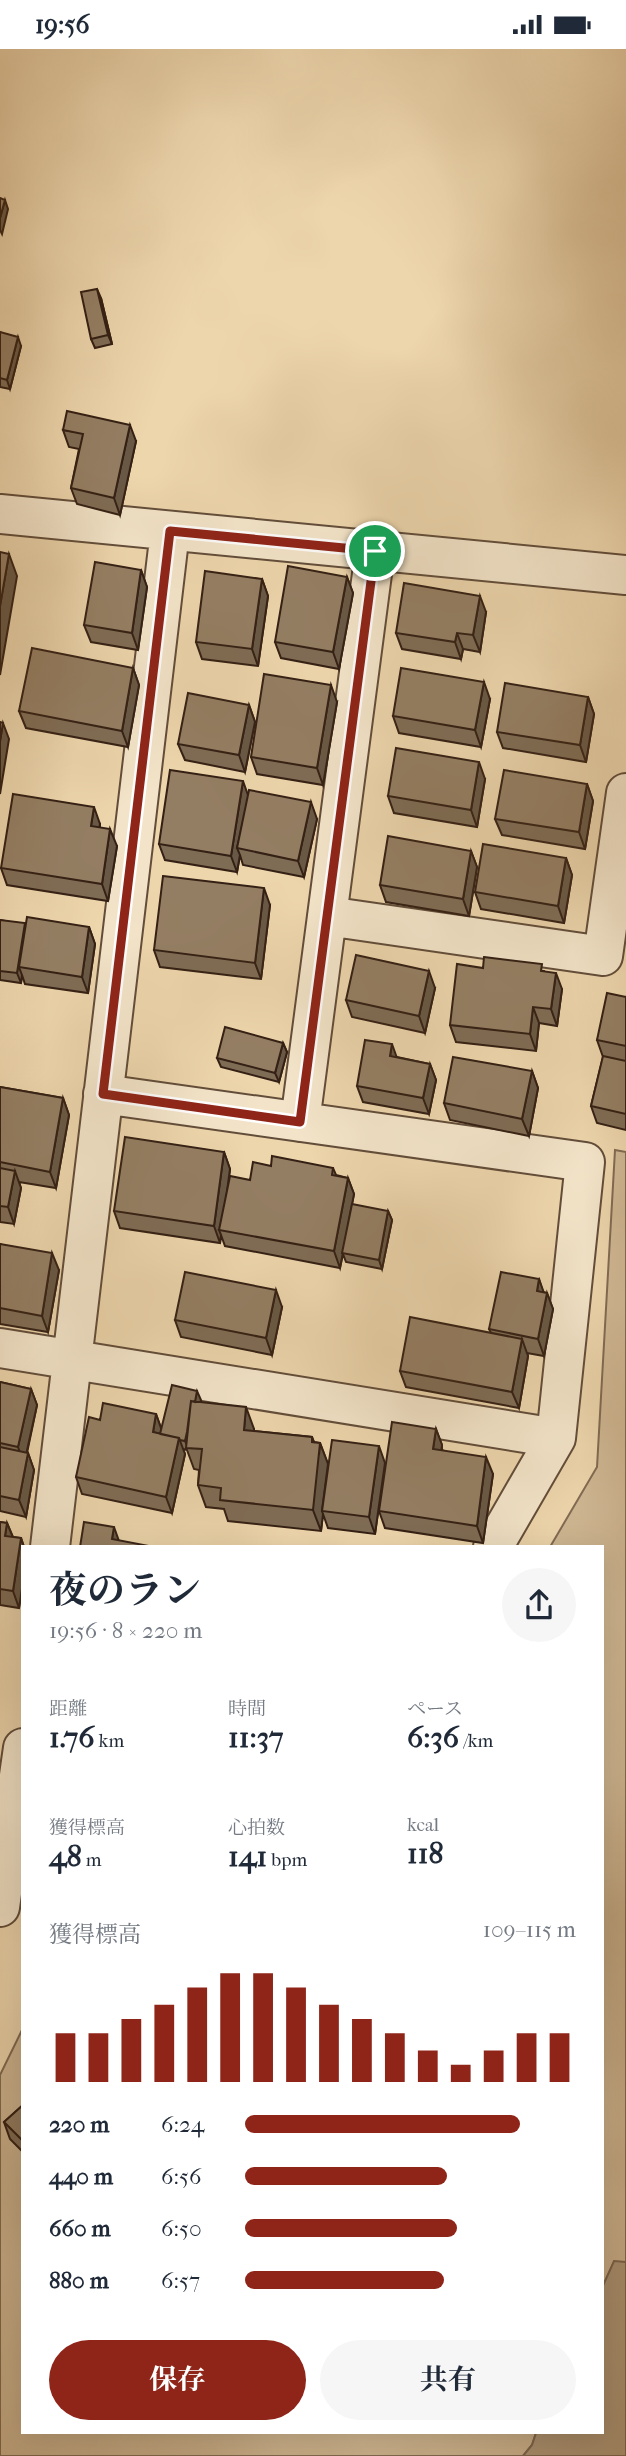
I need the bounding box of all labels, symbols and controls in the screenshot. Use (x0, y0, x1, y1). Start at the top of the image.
text: 19:56 (35, 9, 90, 40)
pin (345, 521, 405, 581)
icon: arrive (356, 532, 394, 570)
text: 夜のラン (49, 1568, 201, 1613)
button: share (502, 1568, 576, 1642)
text: 19:56 · 8 × 220 m (49, 1617, 202, 1644)
text: 距離 (49, 1698, 87, 1720)
text: 時間 (228, 1698, 266, 1720)
text: ペース (407, 1698, 463, 1720)
text: 1.76 (49, 1720, 95, 1755)
text: 11:37 (228, 1720, 283, 1755)
text: 6:36 (407, 1720, 459, 1755)
text: km (95, 1730, 124, 1752)
text: /km (459, 1730, 493, 1752)
text: kcal (407, 1814, 439, 1836)
text: 獲得標高 (49, 1817, 125, 1839)
text: 心拍数 (228, 1817, 285, 1839)
text: 118 (407, 1836, 444, 1871)
text: 48 (49, 1839, 82, 1874)
text: 141 (228, 1839, 267, 1874)
text: m (82, 1849, 102, 1871)
text: bpm (267, 1849, 307, 1871)
text: 109–115 m (483, 1916, 576, 1943)
text: 獲得標高 (49, 1921, 141, 1948)
text: 220 m (49, 2111, 109, 2138)
text: 6:24 (161, 2111, 204, 2138)
text: 440 m (49, 2163, 113, 2190)
text: 6:56 (161, 2163, 201, 2190)
text: 660 m (49, 2215, 111, 2242)
text: 6:50 (161, 2215, 202, 2242)
text: 880 m (49, 2267, 109, 2294)
text: 6:57 (161, 2267, 200, 2294)
button: 保存 (49, 2340, 306, 2420)
button: 共有 (320, 2340, 576, 2420)

